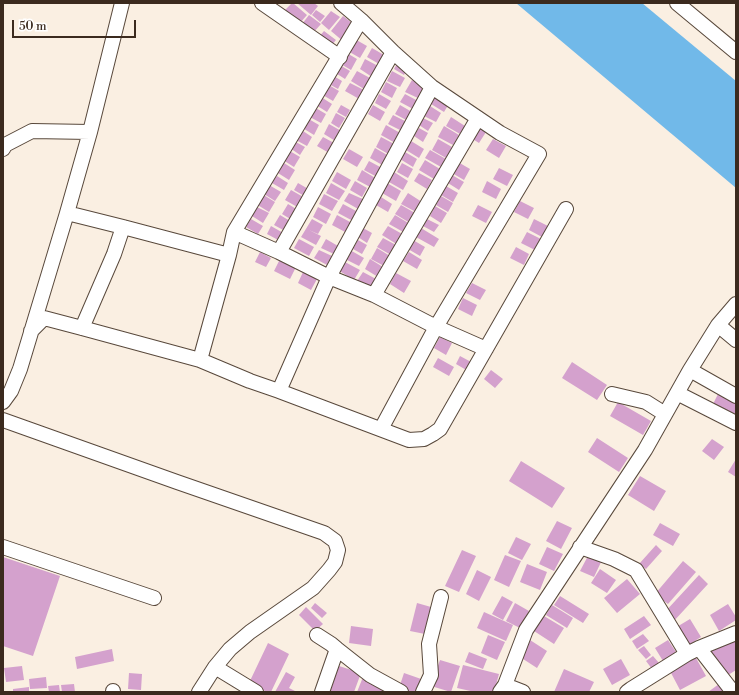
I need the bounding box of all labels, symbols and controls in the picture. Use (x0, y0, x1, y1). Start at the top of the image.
scale bar (14, 12, 138, 38)
text: 50 m (19, 19, 47, 34)

